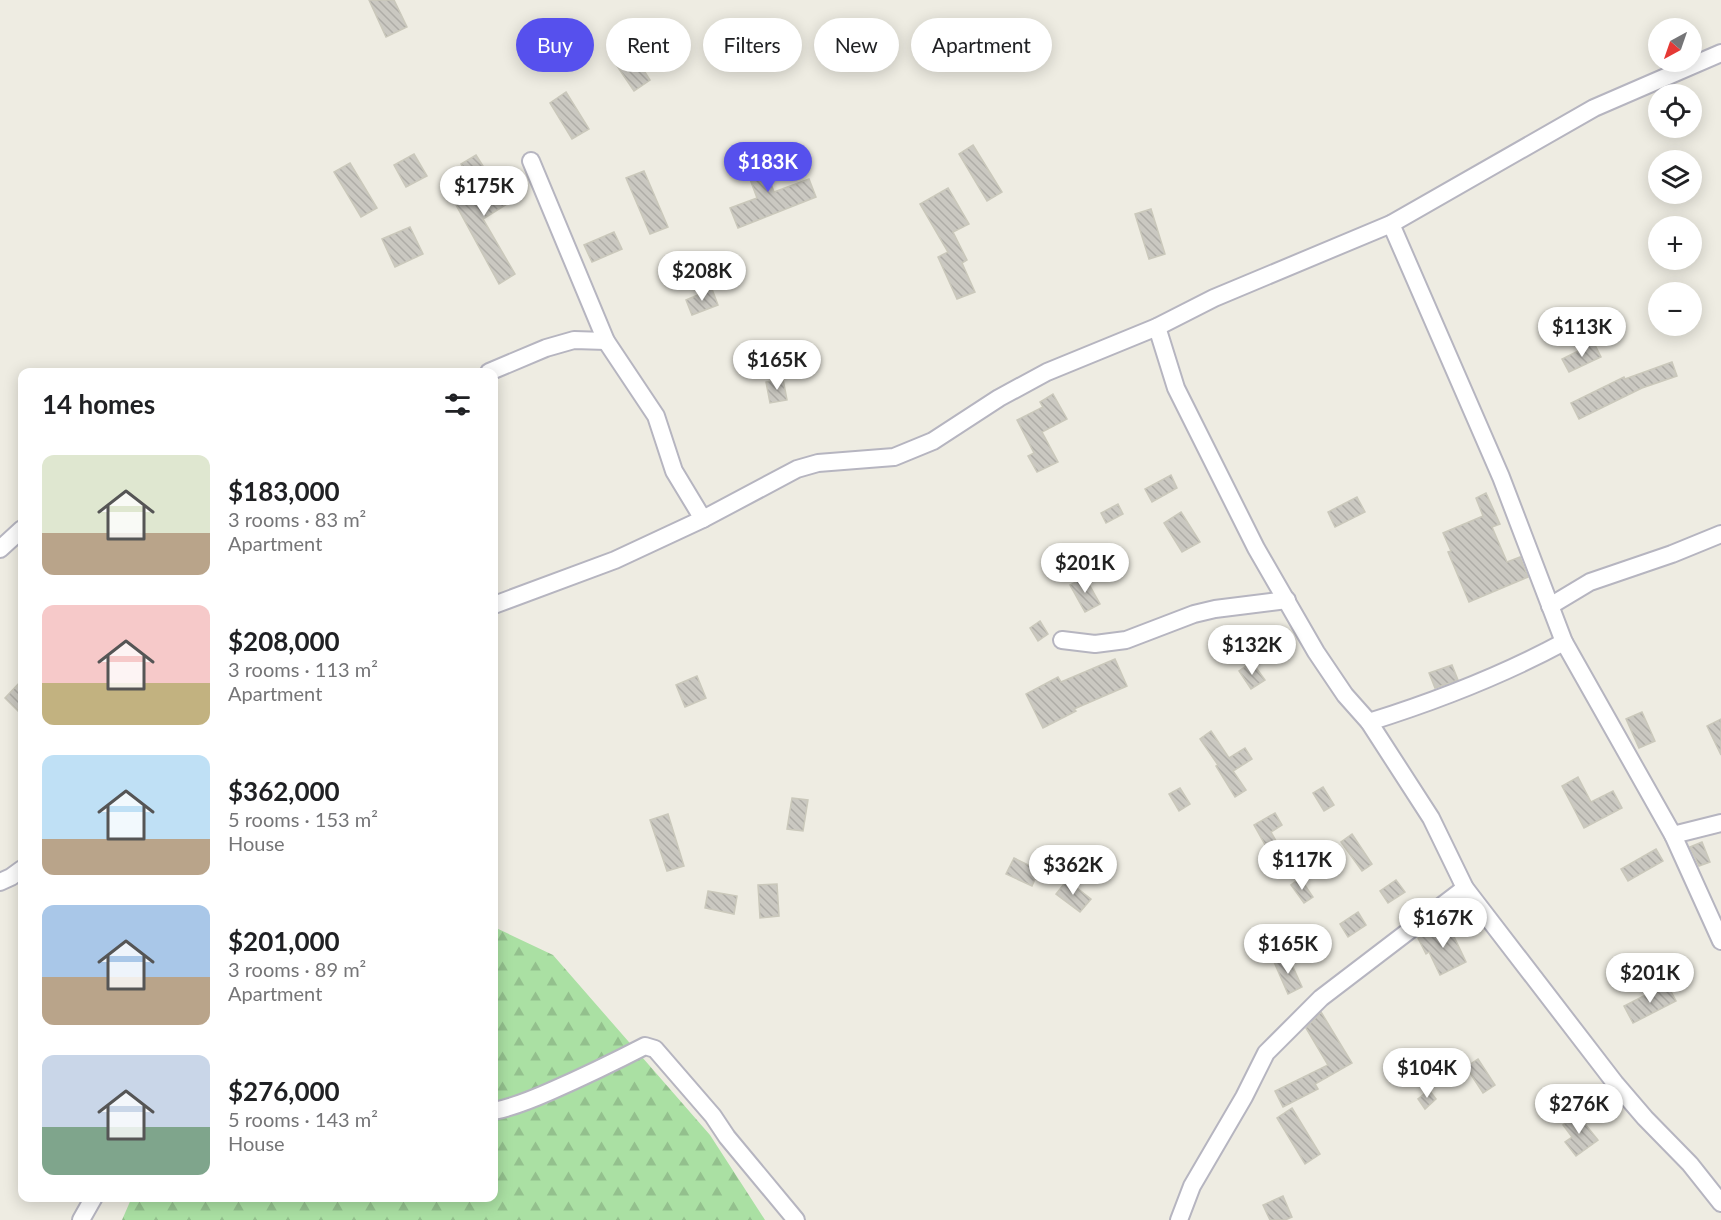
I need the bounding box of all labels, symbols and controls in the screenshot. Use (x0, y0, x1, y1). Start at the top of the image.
chip: Buy (516, 18, 594, 72)
chip: Rent (606, 18, 691, 72)
chip: Filters (703, 18, 802, 72)
chip: New (814, 18, 899, 72)
chip: Apartment (911, 18, 1052, 72)
north arrow (1648, 18, 1702, 72)
map controls (1648, 18, 1702, 336)
button: locate (1648, 84, 1702, 138)
pin: $183K (726, 142, 810, 193)
text: $183K (738, 149, 798, 173)
button: layers (1648, 150, 1702, 204)
pin: $175K (442, 166, 526, 217)
text: $175K (454, 173, 514, 197)
button: + (1648, 216, 1702, 270)
pin: $208K (660, 251, 744, 302)
text: $208K (672, 258, 732, 282)
button: − (1648, 282, 1702, 336)
pin: $113K (1540, 307, 1624, 358)
text: $113K (1552, 314, 1612, 338)
pin: $165K (735, 340, 819, 391)
text: $165K (747, 347, 807, 371)
text: 14 homes (42, 388, 155, 420)
icon: filters (441, 388, 474, 421)
text: $183,000 (228, 475, 340, 507)
icon: home (90, 479, 162, 551)
text: 3 rooms · 83 m² (228, 507, 366, 531)
text: Apartment (228, 531, 322, 555)
pin: $201K (1043, 543, 1127, 594)
text: $201K (1055, 550, 1115, 574)
text: $208,000 (228, 625, 340, 657)
pin: $132K (1210, 625, 1294, 676)
icon: home (90, 629, 162, 701)
text: $132K (1222, 632, 1282, 656)
text: 3 rooms · 113 m² (228, 657, 378, 681)
text: Apartment (228, 681, 322, 705)
text: $362,000 (228, 775, 340, 807)
icon: home (90, 779, 162, 851)
text: 5 rooms · 153 m² (228, 807, 378, 831)
text: House (228, 831, 285, 855)
pin: $117K (1260, 840, 1344, 891)
pin: $362K (1031, 845, 1115, 896)
text: $117K (1272, 847, 1332, 871)
text: $362K (1043, 852, 1103, 876)
pin: $167K (1401, 898, 1485, 949)
text: $167K (1413, 905, 1473, 929)
pin: $165K (1246, 924, 1330, 975)
text: $201,000 (228, 925, 340, 957)
icon: home (90, 929, 162, 1001)
text: $165K (1258, 931, 1318, 955)
pin: $201K (1608, 953, 1692, 1004)
text: 3 rooms · 89 m² (228, 957, 366, 981)
text: $201K (1620, 960, 1680, 984)
text: Apartment (228, 981, 322, 1005)
pin: $104K (1385, 1048, 1469, 1099)
text: $104K (1397, 1055, 1457, 1079)
text: $276,000 (228, 1075, 340, 1107)
icon: home (90, 1079, 162, 1151)
pin: $276K (1537, 1084, 1621, 1135)
text: $276K (1549, 1091, 1609, 1115)
text: 5 rooms · 143 m² (228, 1107, 378, 1131)
text: House (228, 1131, 285, 1155)

